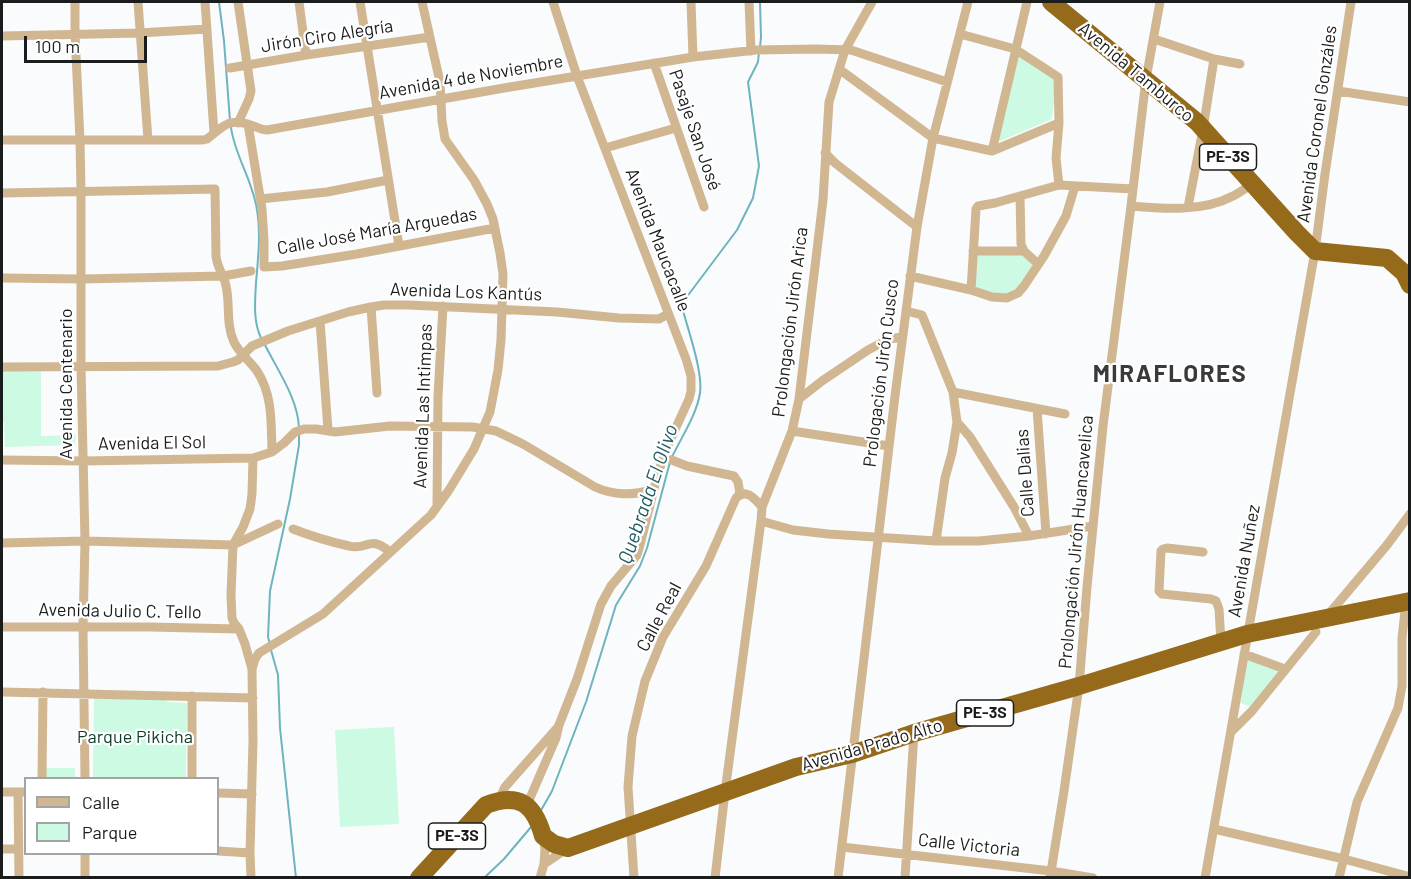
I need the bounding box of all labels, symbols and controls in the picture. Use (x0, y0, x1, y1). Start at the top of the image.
street label: Jirón Ciro Alegría (259, 15, 395, 57)
street label: Avenida Tamburco (1074, 17, 1198, 127)
scale bar (27, 24, 150, 62)
street label: Avenida Coronel Gonzáles (1292, 24, 1342, 224)
text: 100 m (35, 35, 80, 57)
street label: Avenida 4 de Noviembre (377, 50, 565, 104)
street label: Pasaje San José (664, 67, 726, 193)
road number: PE-3S (1200, 144, 1256, 170)
street label: Avenida Maucacalle (621, 165, 695, 315)
street label: Calle José María Arguedas (275, 203, 479, 259)
street label: Prolongación Jirón Arica (768, 226, 812, 418)
street label: Prologación Jirón Cusco (859, 278, 903, 468)
street label: Avenida Los Kantús (390, 279, 542, 305)
street label: Avenida Centenario (55, 308, 77, 460)
street label: Avenida Las Intimpas (409, 323, 437, 489)
district label: MIRAFLORES (1093, 360, 1247, 388)
street label: Prolongación Jirón Huancavelica (1054, 414, 1098, 670)
water label: Quebrada El Olivo (613, 421, 683, 567)
street label: Calle Dalias (1011, 428, 1039, 518)
street label: Avenida El Sol (98, 431, 206, 455)
street label: Avenida Nuñez (1223, 503, 1265, 619)
street label: Calle Real (632, 579, 686, 655)
street label: Avenida Julio C. Tello (38, 599, 202, 623)
road number: PE-3S (956, 700, 1014, 726)
street label: Avenida Prado Alto (799, 715, 945, 775)
park label: Parque Pikicha (77, 726, 193, 748)
legend (24, 777, 219, 855)
text: Calle (82, 791, 120, 813)
text: Parque (82, 821, 137, 843)
road number: PE-3S (428, 823, 486, 849)
street label: Calle Victoria (917, 829, 1021, 861)

